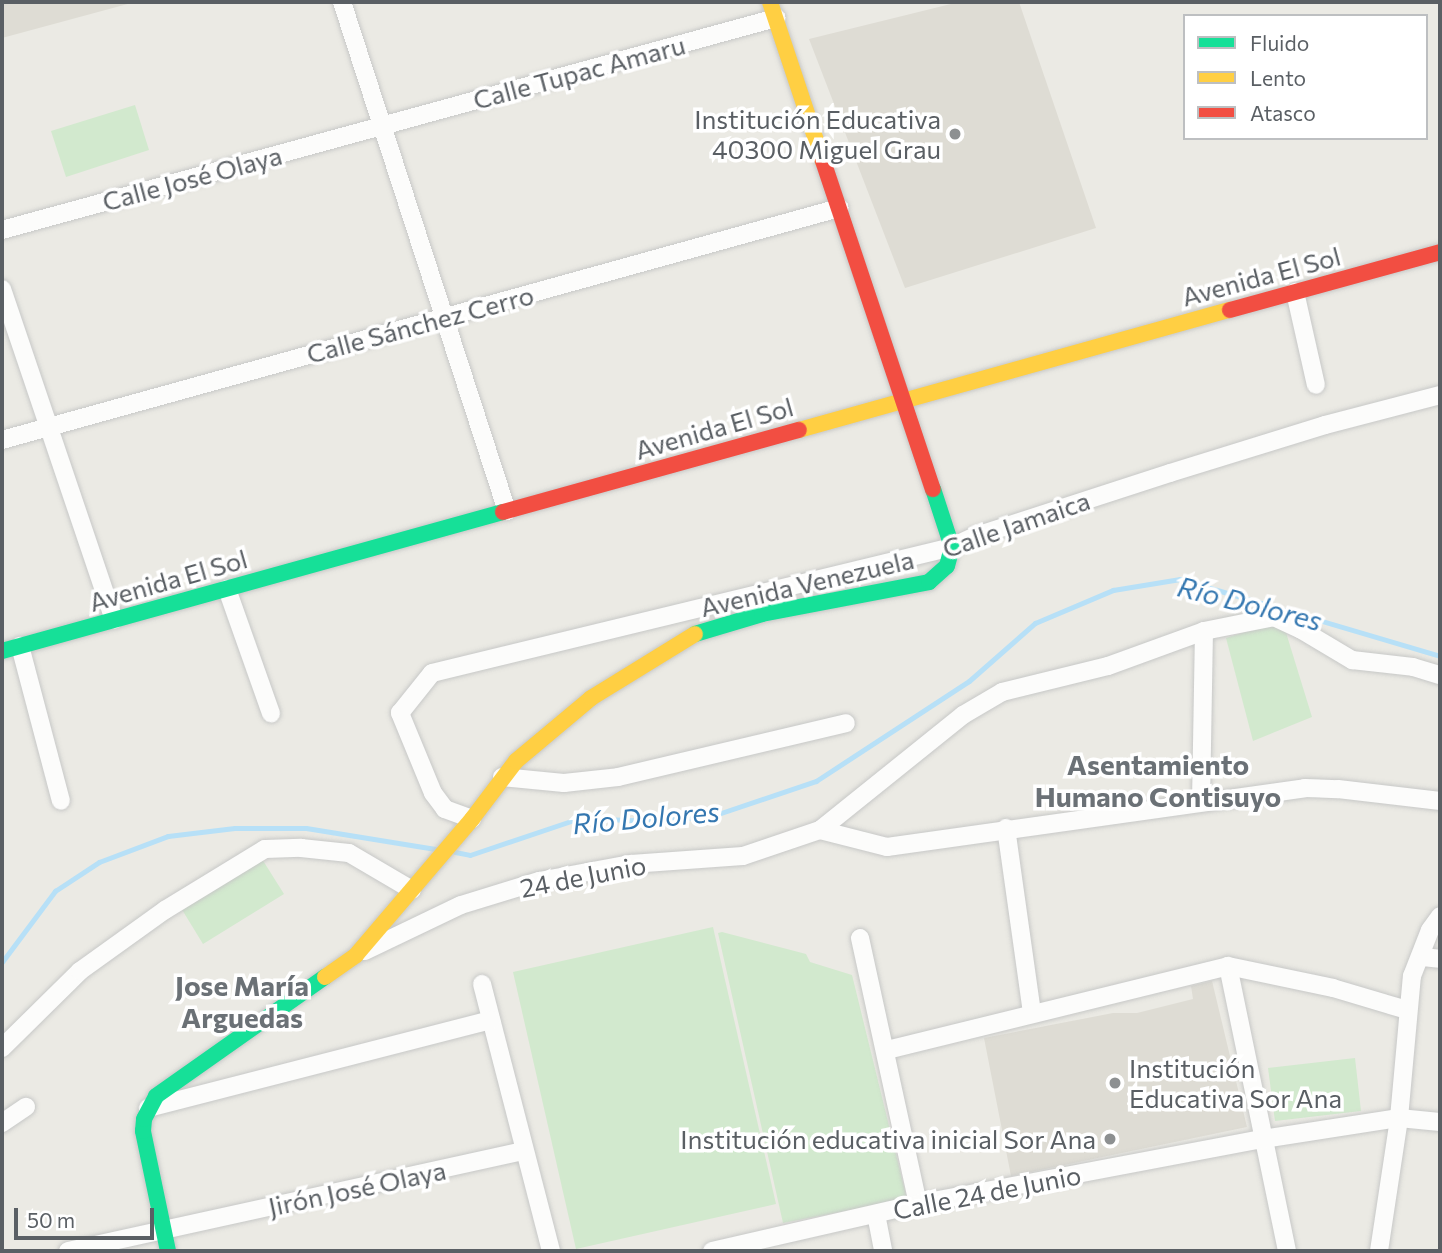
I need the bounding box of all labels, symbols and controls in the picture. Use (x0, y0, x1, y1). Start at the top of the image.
legend (1183, 14, 1428, 140)
street label: Calle Tupac Amaru (470, 29, 688, 115)
text: Fluido (1250, 30, 1309, 55)
text: Lento (1250, 65, 1306, 90)
text: Atasco (1250, 100, 1316, 125)
place label: Institución Educativa 40300 Miguel Grau (694, 103, 941, 164)
marker: Institución Educativa 40300 Miguel Grau (947, 126, 963, 142)
street label: Calle José Olaya (99, 139, 285, 217)
street label: Avenida El Sol (1178, 240, 1344, 312)
street label: Calle Sánchez Cerro (303, 279, 537, 369)
street label: Avenida El Sol (631, 391, 797, 465)
street label: Calle Jamaica (938, 484, 1094, 564)
street label: Avenida El Sol (85, 543, 251, 617)
street label: Avenida Venezuela (697, 543, 917, 623)
water label: Río Dolores (1174, 569, 1326, 637)
district label: Asentamiento Humano Contisuyo (1035, 747, 1281, 813)
water label: Río Dolores (571, 794, 721, 840)
street label: 24 de Junio (517, 849, 649, 903)
district label: Jose María Arguedas (175, 968, 309, 1034)
place label: Institución Educativa Sor Ana (1129, 1052, 1342, 1114)
marker: Institución Educativa Sor Ana (1107, 1075, 1123, 1091)
place label: Institución educativa inicial Sor Ana (680, 1123, 1096, 1155)
marker: Institución educativa inicial Sor Ana (1102, 1131, 1118, 1147)
street label: Jirón José Olaya (265, 1154, 449, 1222)
street label: Calle 24 de Junio (890, 1158, 1084, 1226)
scale bar (18, 1194, 158, 1238)
text: 50 m (27, 1207, 75, 1232)

